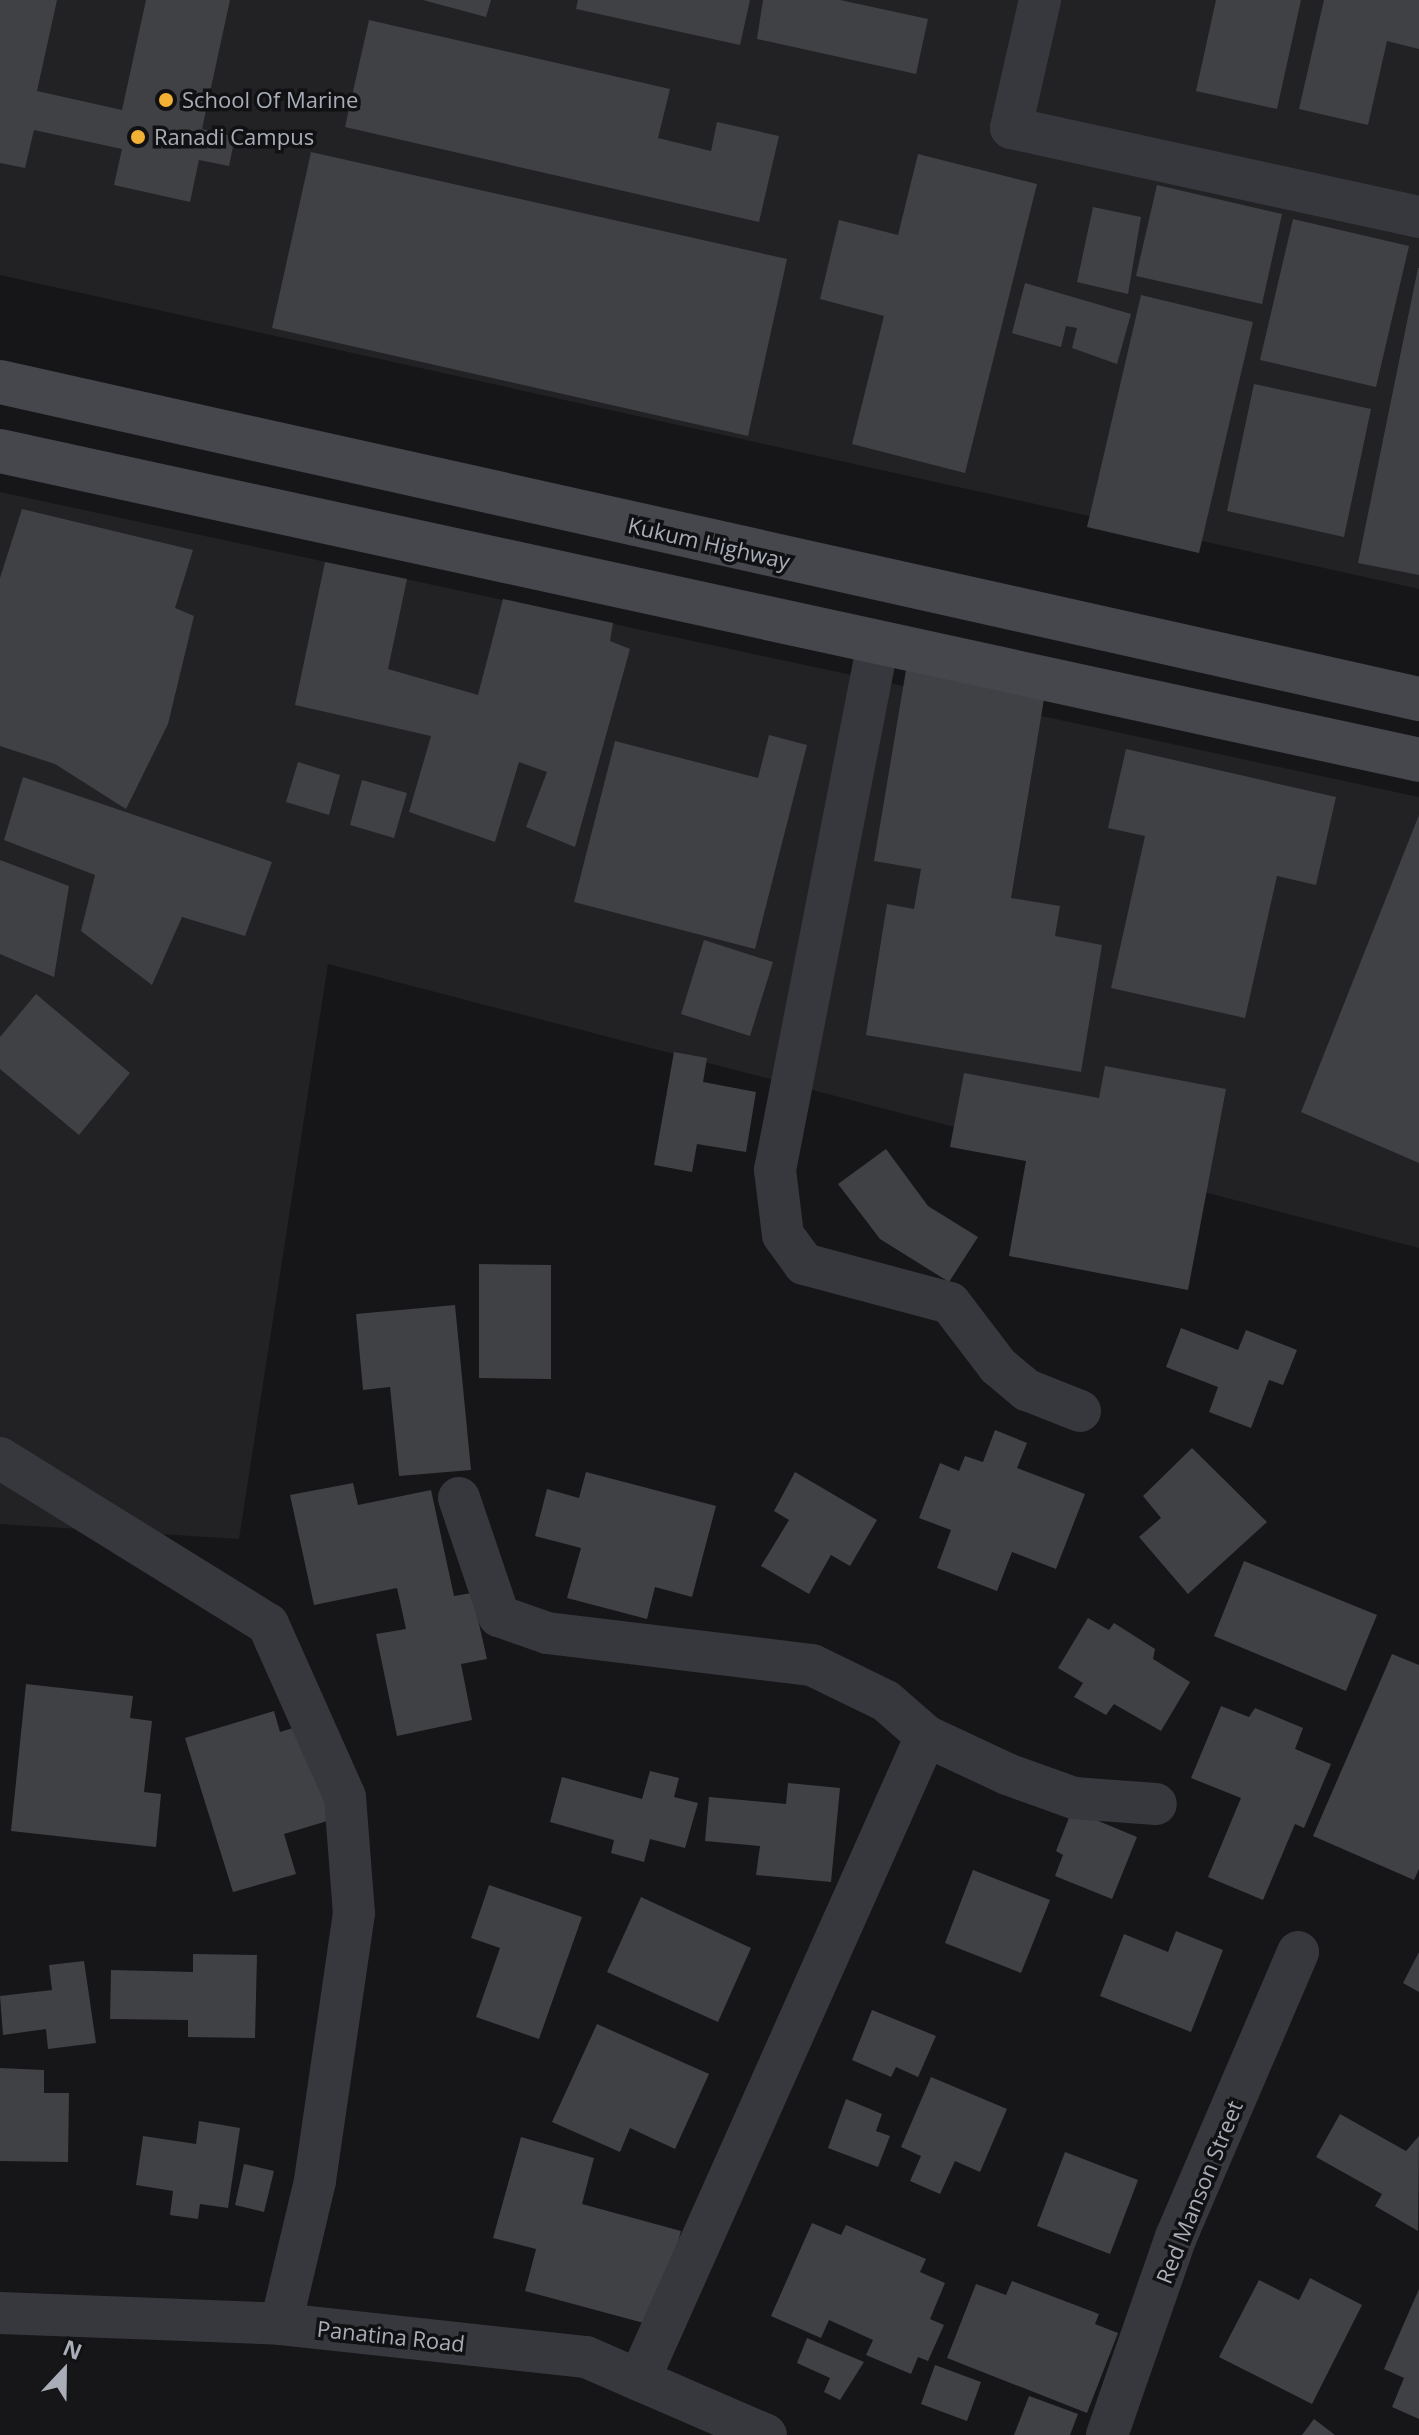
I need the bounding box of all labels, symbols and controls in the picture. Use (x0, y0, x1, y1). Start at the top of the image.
place label: School Of Marine (182, 87, 358, 113)
marker: School Of Marine (157, 91, 175, 109)
place label: Ranadi Campus (154, 124, 314, 150)
marker: Ranadi Campus (129, 128, 147, 146)
street label: Kukum Highway (625, 512, 793, 574)
street label: Red Manson Street (1150, 2097, 1248, 2287)
street label: Panatina Road (316, 2315, 466, 2357)
north arrow (24, 2331, 104, 2411)
text: N (59, 2331, 87, 2366)

